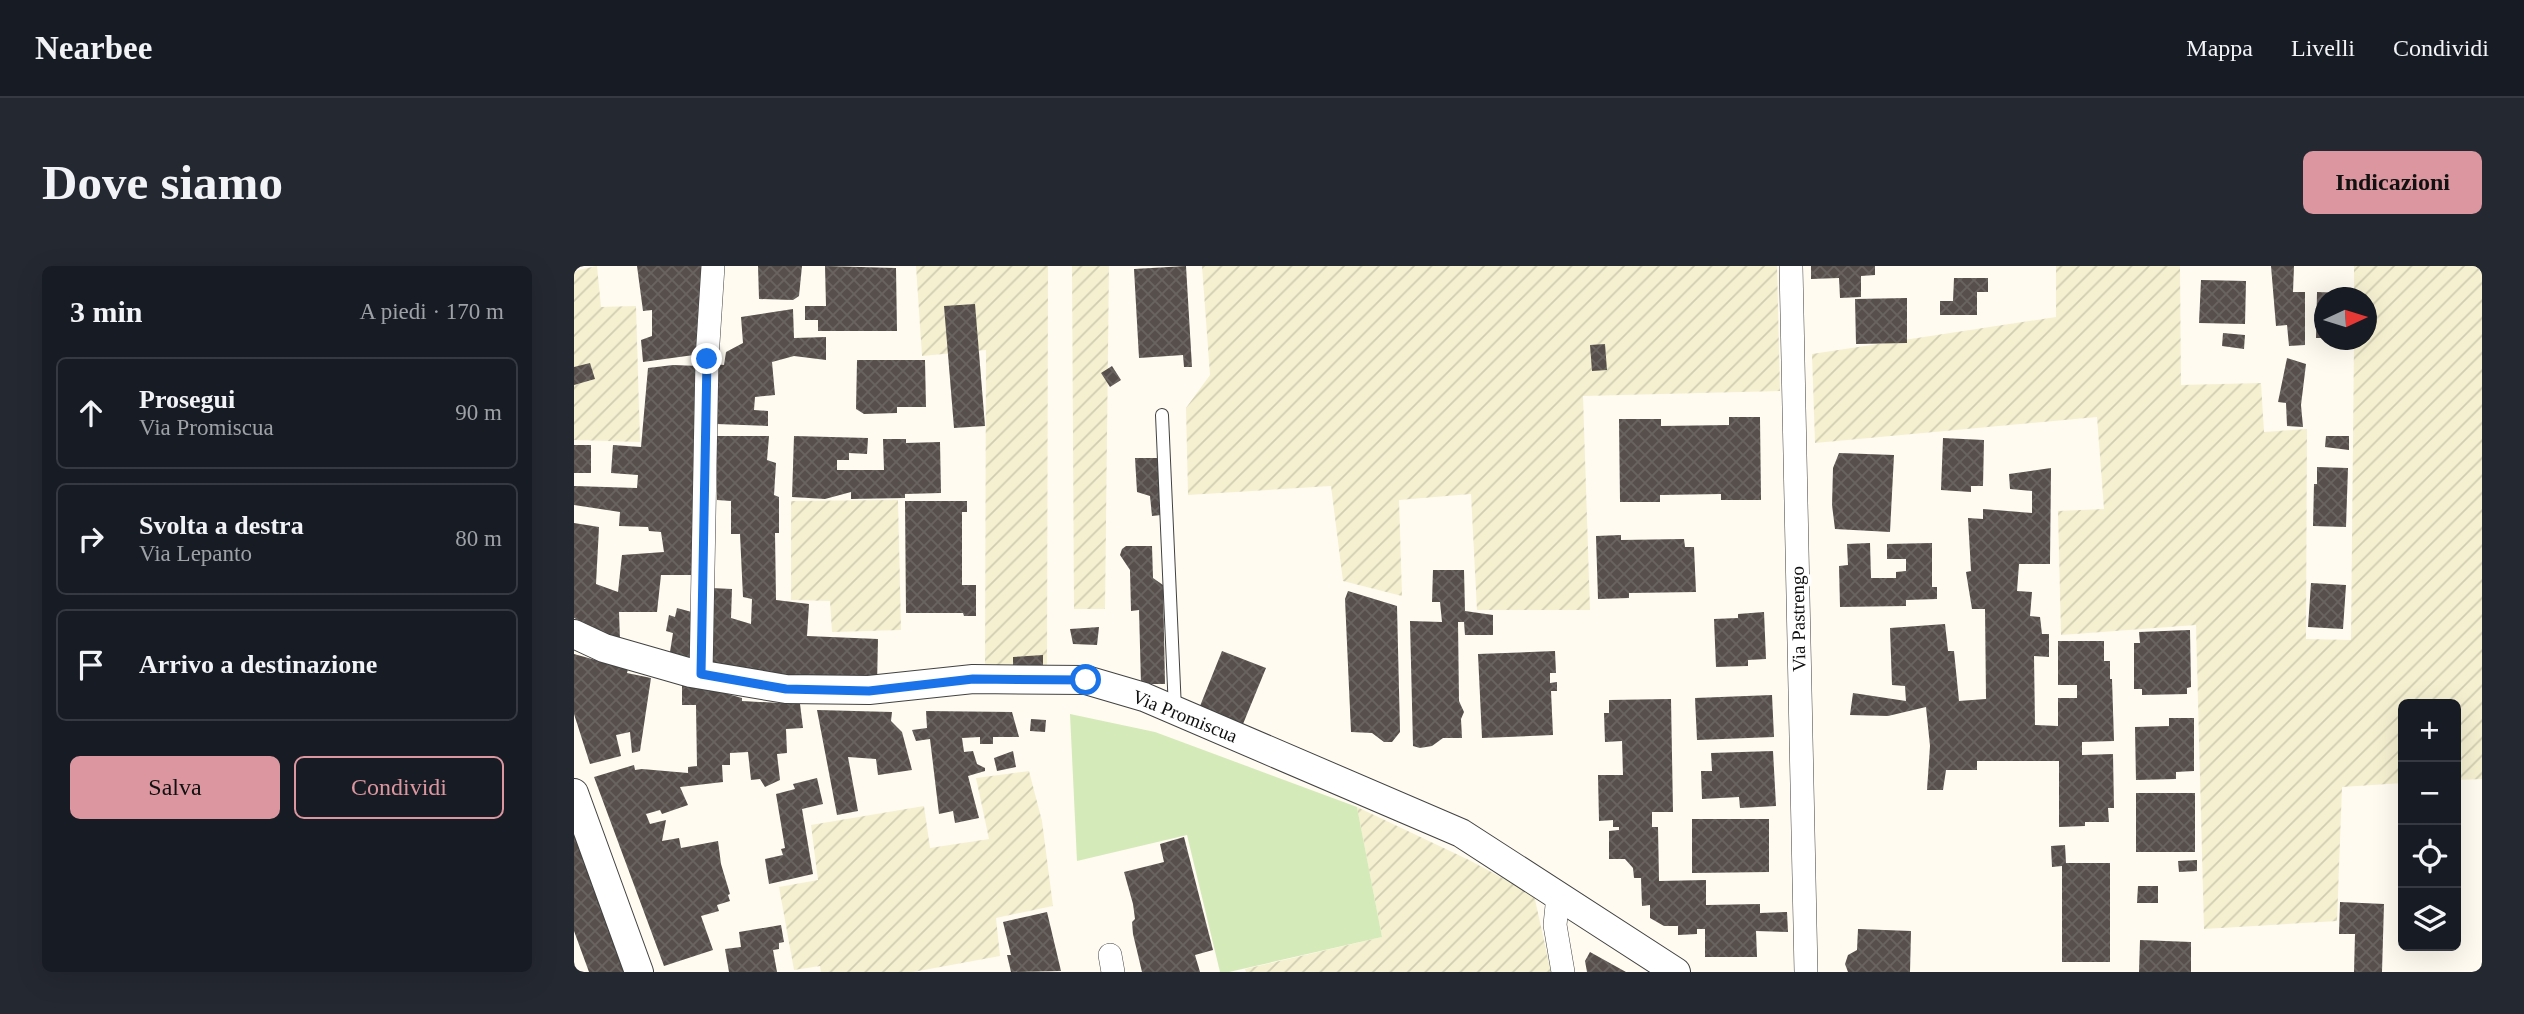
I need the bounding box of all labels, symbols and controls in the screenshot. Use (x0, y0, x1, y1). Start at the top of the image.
text: Nearbee (35, 30, 152, 66)
text: Mappa (2186, 35, 2253, 61)
text: Livelli (2291, 35, 2355, 61)
text: Condividi (2393, 35, 2489, 61)
button: Indicazioni (2303, 151, 2482, 214)
text: Dove siamo (42, 155, 283, 210)
north arrow (2314, 287, 2377, 350)
text: 3 min (70, 295, 143, 328)
text: A piedi · 170 m (360, 299, 504, 324)
route end (691, 343, 722, 374)
text: Prosegui (139, 385, 235, 414)
icon: ahead (72, 394, 110, 432)
text: 90 m (455, 400, 502, 425)
text: Via Promiscua (139, 415, 274, 440)
text: Svolta a destra (139, 511, 304, 540)
icon: right (72, 520, 110, 558)
text: 80 m (455, 526, 502, 551)
text: Via Lepanto (139, 541, 252, 566)
street label: Via Pastrengo (1787, 566, 1809, 672)
icon: arrive (72, 646, 110, 684)
text: Arrivo a destinazione (139, 650, 377, 679)
route start (1070, 664, 1101, 695)
street label: Via Promiscua (1129, 685, 1241, 747)
map controls (2398, 699, 2461, 951)
button: + (2398, 699, 2461, 762)
button: Salva (70, 756, 280, 819)
button: Condividi (294, 756, 504, 819)
button: − (2398, 762, 2461, 825)
button: locate (2398, 825, 2461, 888)
button: layers (2398, 888, 2461, 951)

